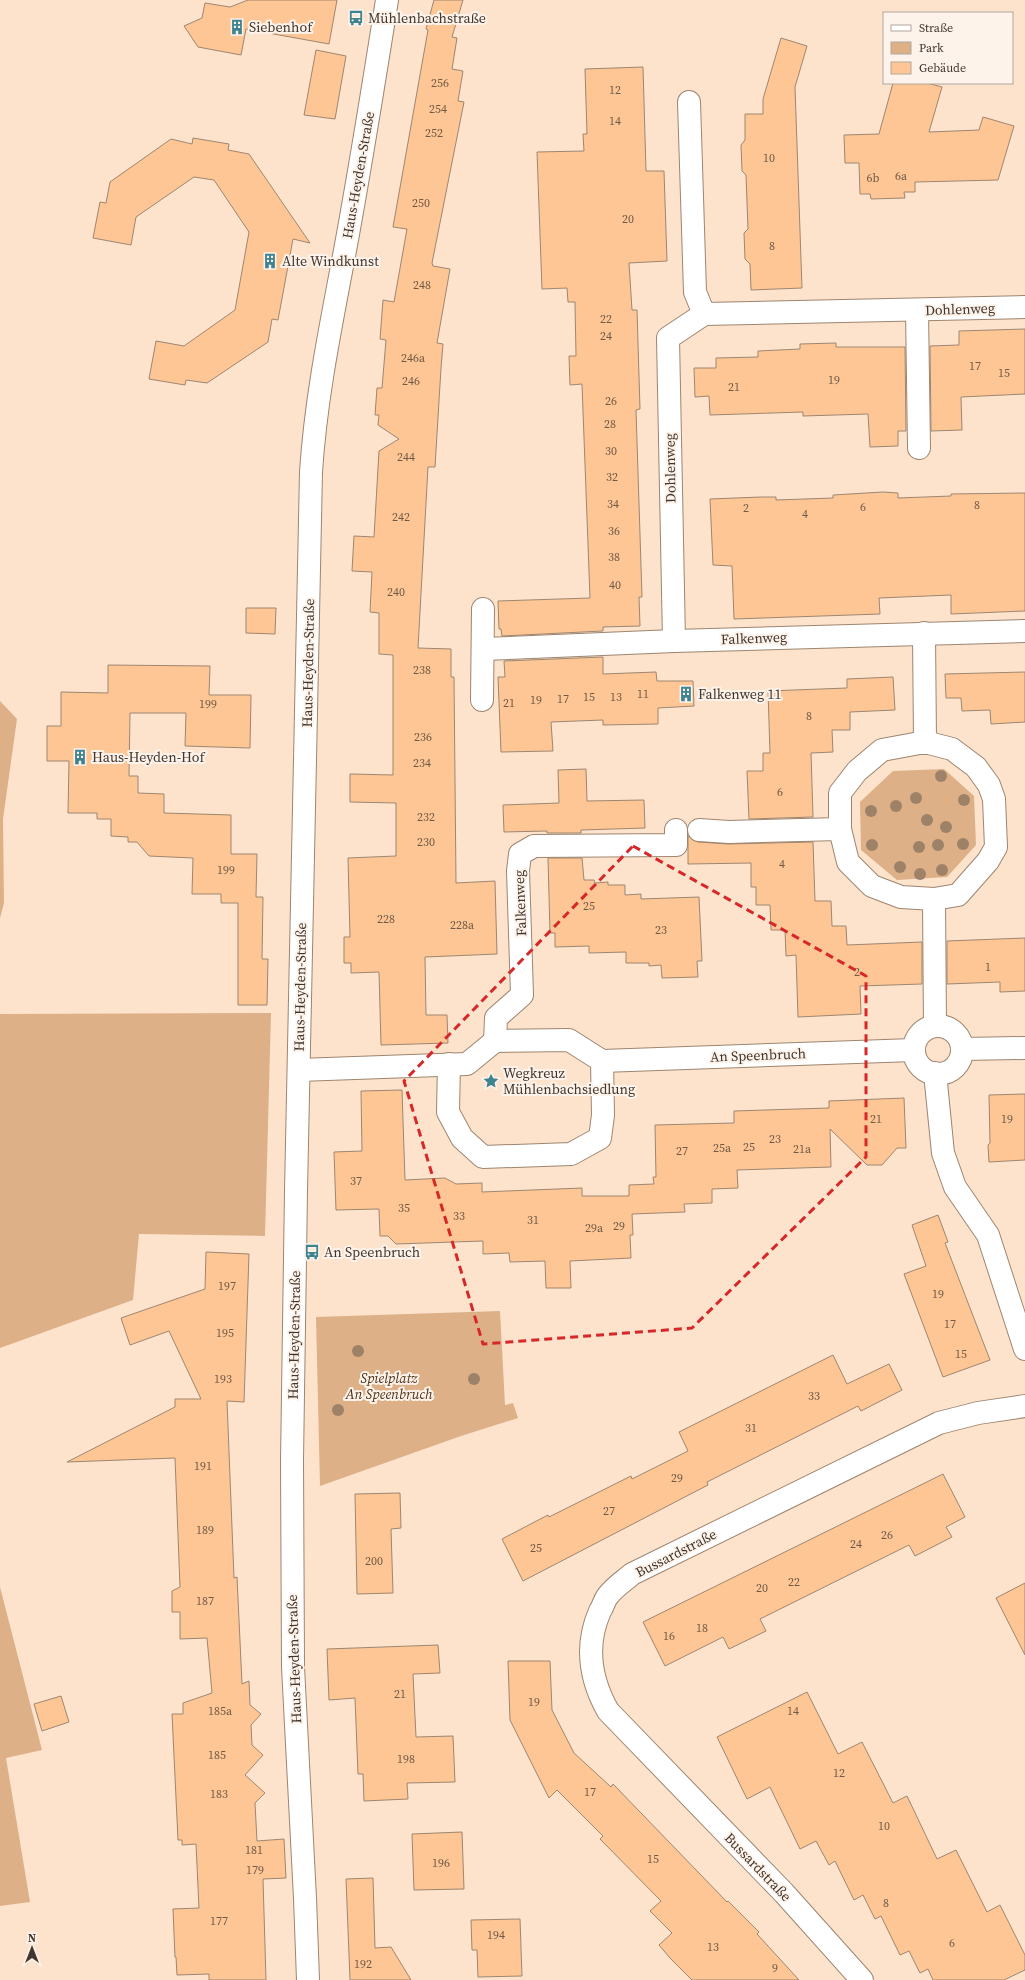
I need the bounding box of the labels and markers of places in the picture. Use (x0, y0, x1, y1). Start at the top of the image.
place label: Mühlenbachstraße (368, 8, 486, 28)
bus stop icon: Mühlenbachstraße (347, 9, 365, 27)
place label: Siebenhof (249, 17, 313, 37)
building icon: Siebenhof (228, 18, 246, 36)
place label: Alte Windkunst (282, 251, 379, 271)
building icon: Alte Windkunst (261, 252, 279, 270)
place label: Falkenweg 11 (698, 684, 781, 704)
building icon: Falkenweg 11 (677, 685, 695, 703)
place label: Haus-Heyden-Hof (92, 747, 205, 767)
building icon: Haus-Heyden-Hof (71, 748, 89, 766)
place label: Wegkreuz Mühlenbachsiedlung (503, 1063, 635, 1099)
place icon: Wegkreuz Mühlenbachsiedlung (482, 1072, 500, 1090)
place label: An Speenbruch (324, 1242, 420, 1262)
bus stop icon: An Speenbruch (303, 1243, 321, 1261)

